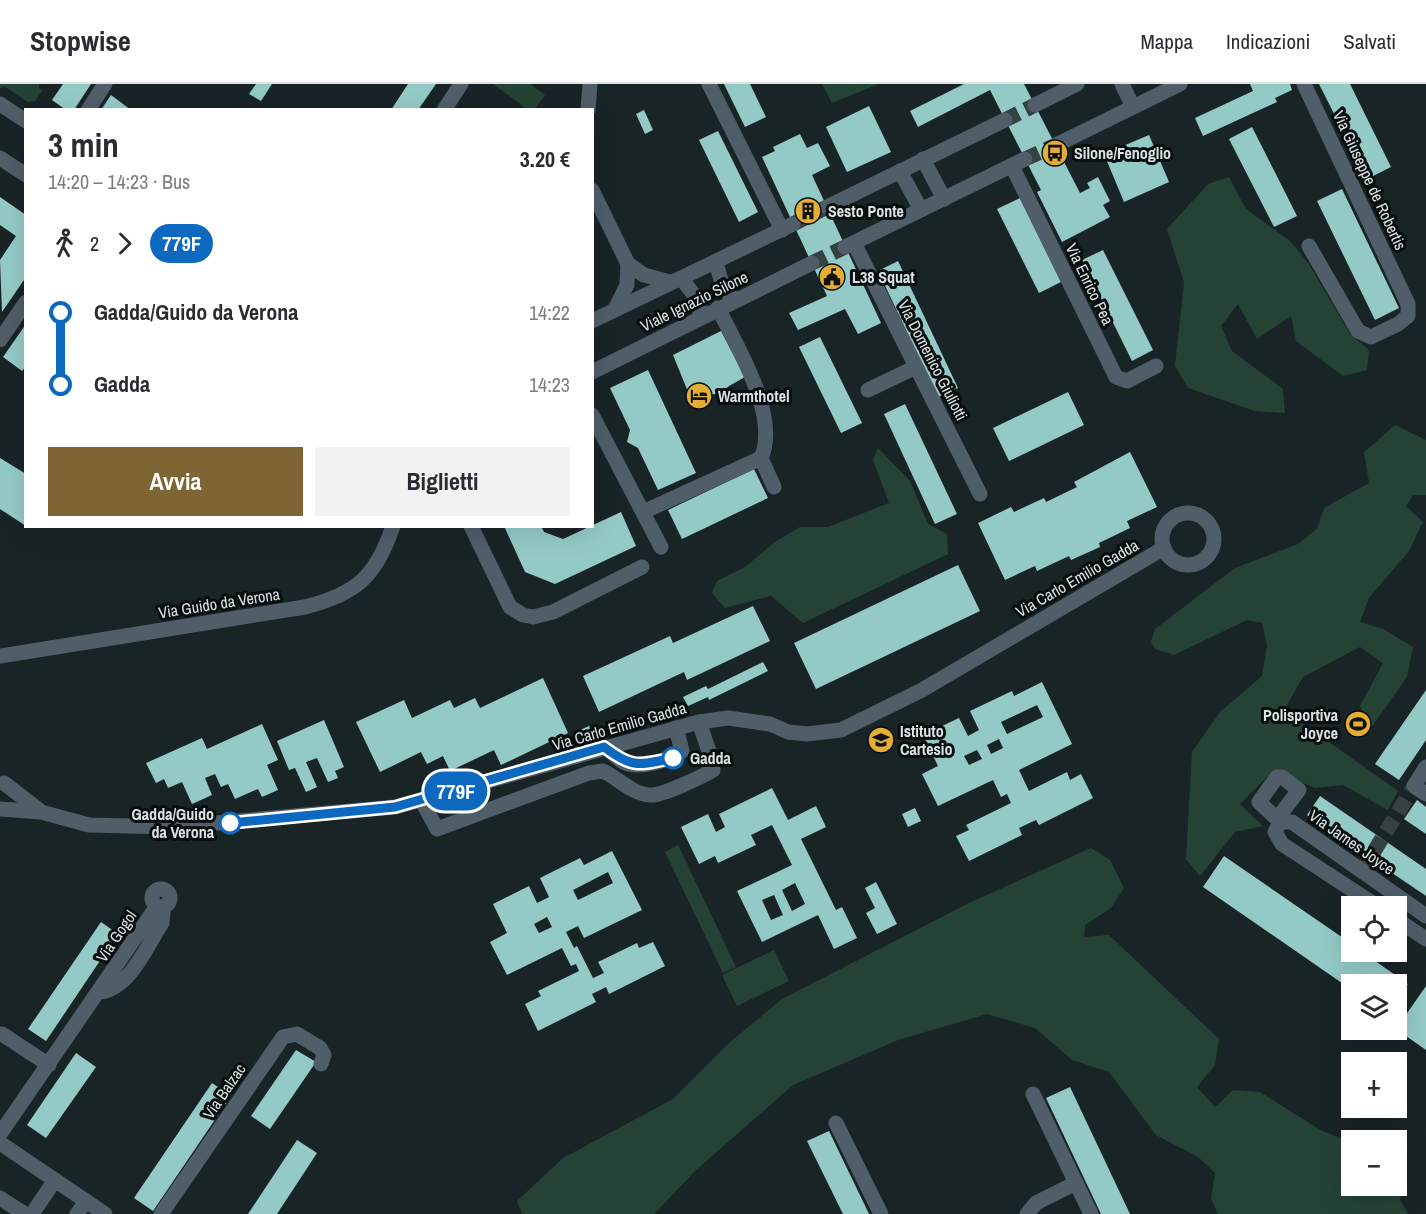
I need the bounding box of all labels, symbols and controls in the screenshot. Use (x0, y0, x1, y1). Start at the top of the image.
text: Stopwise (30, 22, 131, 60)
text: Mappa (1140, 27, 1193, 56)
text: Indicazioni (1226, 27, 1310, 56)
text: Salvati (1343, 27, 1396, 56)
street label: Via Giuseppe de Robertis (1328, 107, 1412, 253)
text: 3 min (48, 123, 119, 167)
bus stop icon: Silone/Fenoglio (1040, 138, 1070, 168)
place label: Silone/Fenoglio (1074, 142, 1171, 164)
text: 3.20 € (520, 144, 570, 174)
text: 14:20 – 14:23 · Bus (48, 168, 190, 195)
building icon: Sesto Ponte (793, 196, 823, 226)
place label: Sesto Ponte (828, 200, 904, 222)
icon: walk (48, 227, 81, 260)
icon: forward (108, 227, 141, 260)
text: 779F (162, 229, 201, 258)
text: 2 (90, 230, 99, 257)
street label: Via Enrico Pea (1061, 240, 1119, 329)
public building icon: L38 Squat (817, 262, 847, 292)
street label: Viale Ignazio Silone (637, 265, 751, 337)
place label: L38 Squat (852, 266, 915, 288)
street label: Via Domenico Giuliotti (893, 296, 973, 424)
text: Gadda/Guido da Verona (94, 297, 298, 327)
text: 14:22 (529, 299, 570, 326)
text: Gadda (94, 369, 150, 399)
text: 14:23 (529, 371, 570, 398)
hotel icon: Warmthotel (684, 381, 714, 411)
place label: Warmthotel (718, 385, 790, 407)
button: Avvia (48, 447, 303, 516)
button: Biglietti (315, 447, 570, 516)
street label: Via Carlo Emilio Gadda (1012, 534, 1143, 622)
street label: Via Guido da Verona (157, 582, 282, 623)
street label: Via Carlo Emilio Gadda (549, 696, 689, 756)
place label: Polisportiva Joyce (1263, 704, 1339, 744)
sports icon: Polisportiva Joyce (1343, 709, 1373, 739)
place label: Istituto Cartesio (900, 720, 953, 760)
school or university icon: Istituto Cartesio (866, 725, 896, 755)
marker: Gadda (662, 747, 684, 769)
place label: Gadda (690, 747, 732, 769)
line badge: 779F (414, 772, 498, 810)
text: 779F (436, 777, 476, 806)
place label: Gadda/Guido da Verona (132, 803, 215, 843)
street label: Via James Joyce (1305, 804, 1399, 880)
marker: Gadda/Guido da Verona (219, 812, 241, 834)
map controls (1341, 896, 1407, 1196)
button: locate (1341, 896, 1407, 962)
street label: Via Gogol (91, 906, 141, 966)
button: layers (1341, 974, 1407, 1040)
button: + (1341, 1052, 1407, 1118)
street label: Via Balzac (197, 1059, 251, 1123)
button: − (1341, 1130, 1407, 1196)

